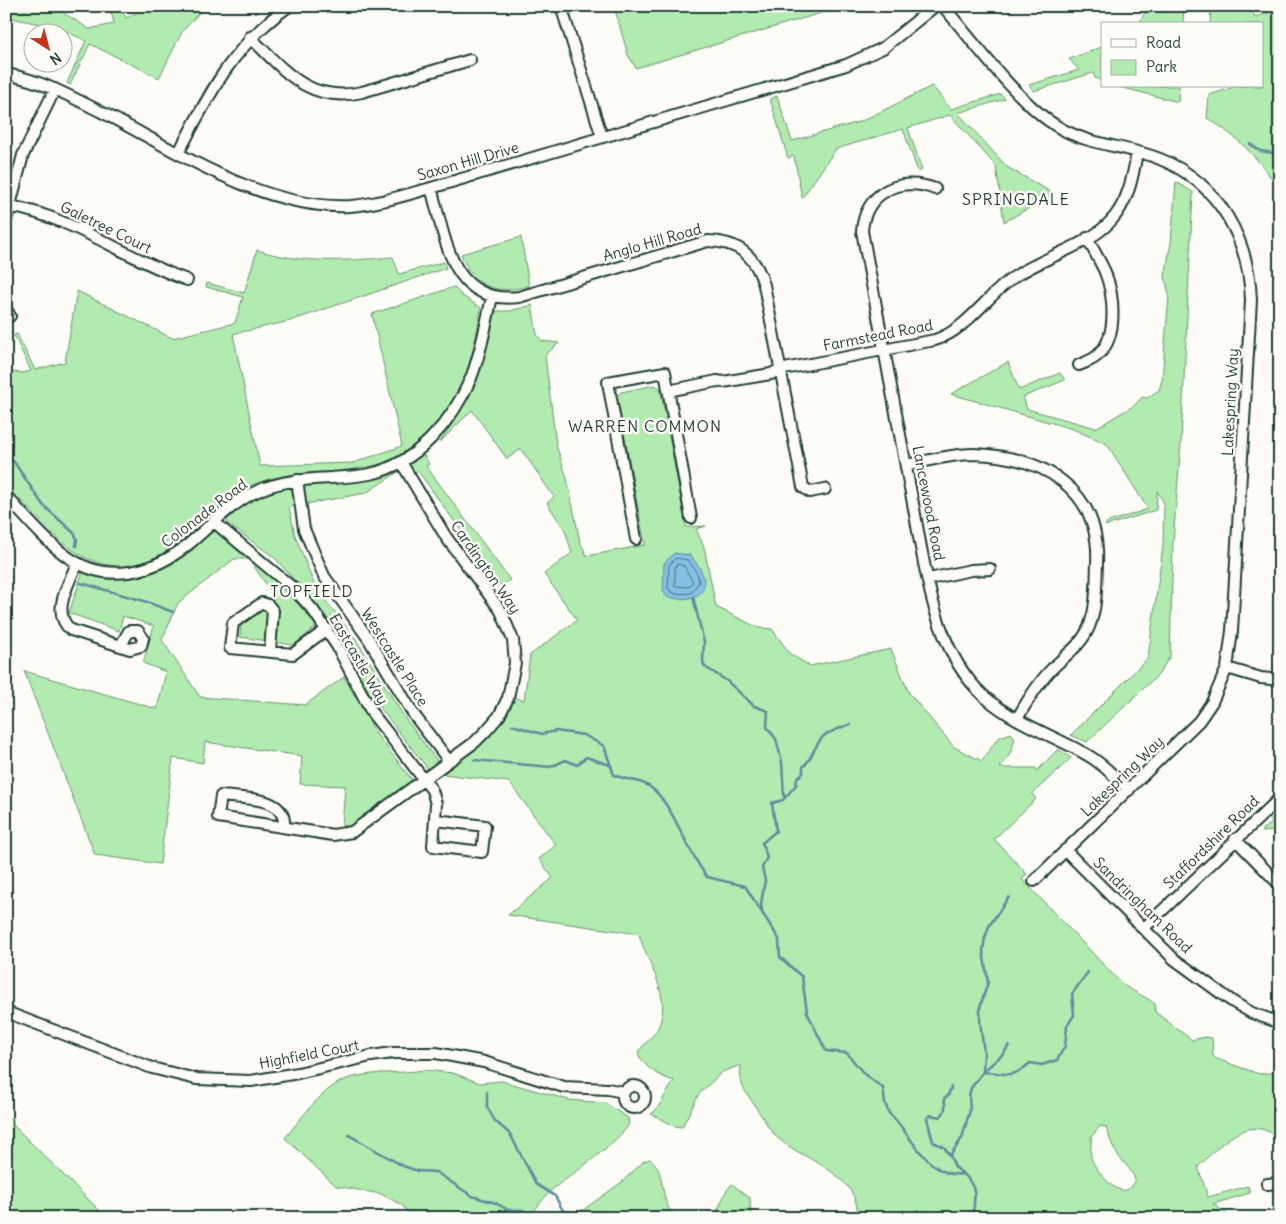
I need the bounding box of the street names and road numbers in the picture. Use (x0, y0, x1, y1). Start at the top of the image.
street label: Saxon Hill Drive (415, 137, 521, 185)
street label: Galetree Court (57, 197, 155, 257)
street label: Anglo Hill Road (601, 219, 704, 265)
street label: Farmstead Road (821, 315, 935, 355)
street label: Lakespring Way (1218, 348, 1242, 456)
street label: Lancewood Road (909, 444, 950, 562)
street label: Colonade Road (157, 474, 251, 551)
street label: Cardington Way (447, 517, 525, 617)
street label: Westcastle Place (357, 604, 433, 710)
street label: Eastcastle Way (325, 610, 393, 708)
street label: Lakespring Way (1077, 732, 1167, 820)
street label: Staffordshire Road (1159, 791, 1263, 893)
street label: Sandringham Road (1090, 853, 1197, 957)
street label: Highfield Court (257, 1035, 361, 1073)

